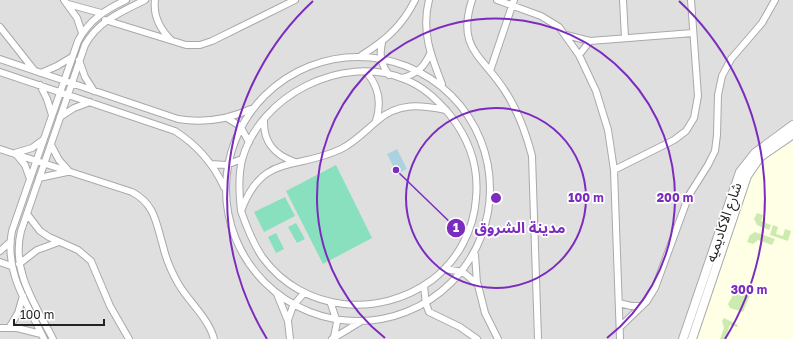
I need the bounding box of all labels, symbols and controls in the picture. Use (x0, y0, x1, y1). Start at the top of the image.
street label: شارع الاكاديميه (701, 180, 747, 265)
text: 100 m (568, 190, 604, 205)
text: 200 m (657, 190, 693, 205)
centre of rings (489, 191, 503, 205)
callout: مدينة الشروق (446, 214, 573, 241)
text: مدينة الشروق (474, 218, 566, 237)
text: 1 (453, 220, 459, 235)
text: 300 m (731, 282, 767, 297)
scale bar (14, 301, 104, 327)
text: 100 m (20, 307, 54, 322)

